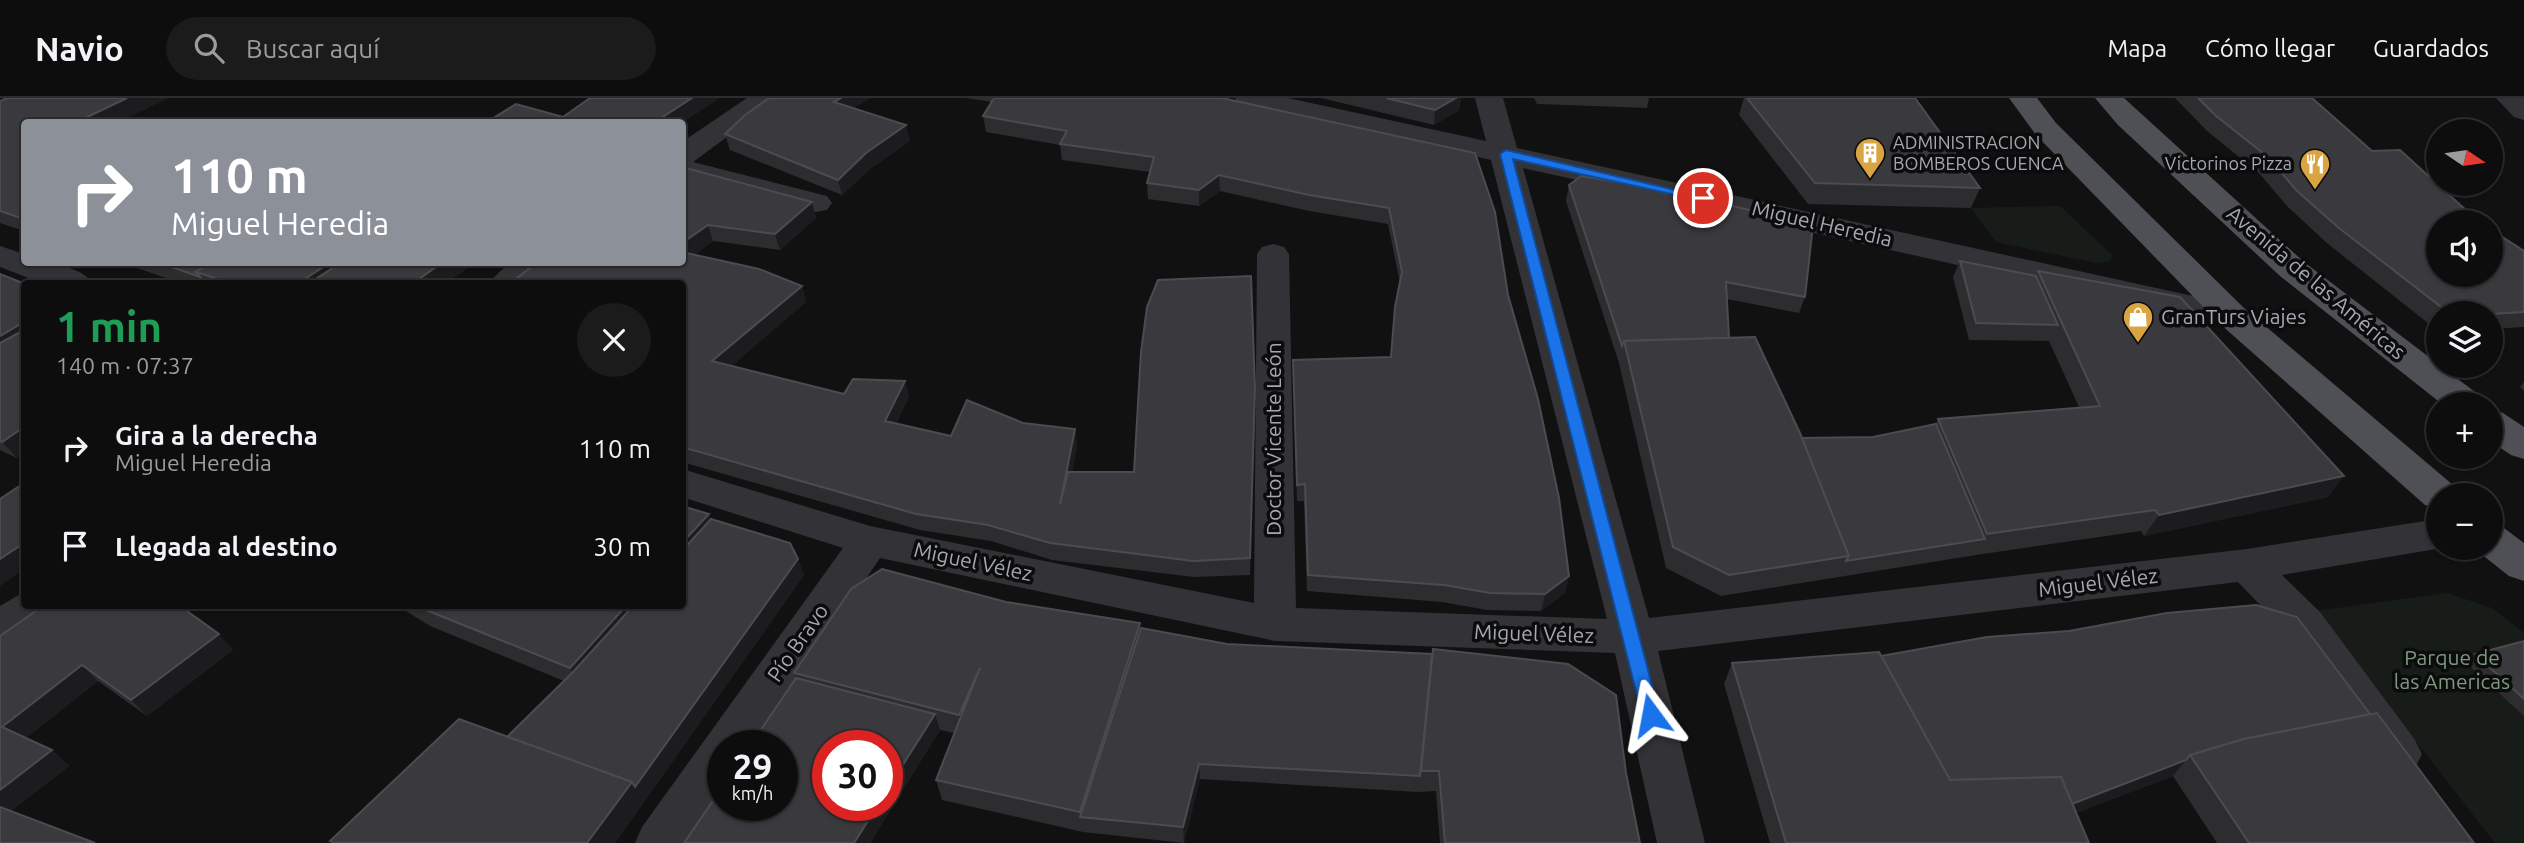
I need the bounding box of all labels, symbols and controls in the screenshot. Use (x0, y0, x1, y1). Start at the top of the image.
search box (166, 17, 656, 80)
icon: search (190, 29, 228, 67)
text: Navio (35, 30, 124, 67)
text: Buscar aquí (246, 34, 379, 63)
text: Mapa (2107, 35, 2167, 62)
text: Cómo llegar (2205, 35, 2335, 62)
text: Guardados (2373, 35, 2489, 62)
north arrow (2426, 119, 2502, 196)
map controls (2426, 119, 2503, 560)
place label: ADMINISTRACION BOMBEROS CUENCA (1893, 132, 2064, 173)
building icon: ADMINISTRACION BOMBEROS CUENCA (1853, 136, 1887, 180)
icon: right (56, 147, 147, 238)
text: 110 m (171, 147, 308, 202)
restaurant icon: Victorinos Pizza (2298, 147, 2332, 191)
place label: Victorinos Pizza (2165, 153, 2292, 173)
pin (1673, 168, 1733, 228)
icon: arrive (1684, 179, 1722, 217)
street label: Miguel Heredia (1750, 195, 1895, 251)
street label: Avenida de las Américas (2223, 201, 2411, 364)
text: Miguel Heredia (171, 205, 389, 241)
button: sound (2426, 210, 2503, 287)
shop icon: GranTurs Viajes (2121, 300, 2155, 344)
button: layers (2426, 301, 2503, 378)
text: 1 min (56, 303, 162, 350)
button: close (577, 303, 651, 377)
place label: GranTurs Viajes (2161, 304, 2306, 328)
street label: Doctor Vicente León (1261, 342, 1285, 536)
text: 140 m · 07:37 (56, 353, 194, 378)
button: + (2426, 392, 2503, 469)
text: Gira a la derecha (115, 421, 318, 450)
icon: right (56, 429, 94, 467)
text: 110 m (579, 434, 651, 463)
text: Miguel Heredia (115, 450, 272, 475)
button: − (2426, 483, 2503, 560)
icon: arrive (56, 527, 94, 565)
text: Llegada al destino (115, 532, 338, 561)
text: 30 m (593, 532, 651, 561)
street label: Miguel Vélez (912, 537, 1035, 585)
street label: Miguel Vélez (2037, 563, 2159, 601)
street label: Pío Bravo (762, 599, 833, 686)
street label: Miguel Vélez (1474, 619, 1595, 647)
park label: Parque de las Americas (2394, 645, 2510, 693)
position arrow (1614, 678, 1688, 752)
speed limit sign: 30 (812, 730, 903, 821)
text: 29 (733, 746, 772, 786)
text: km/h (732, 783, 773, 803)

